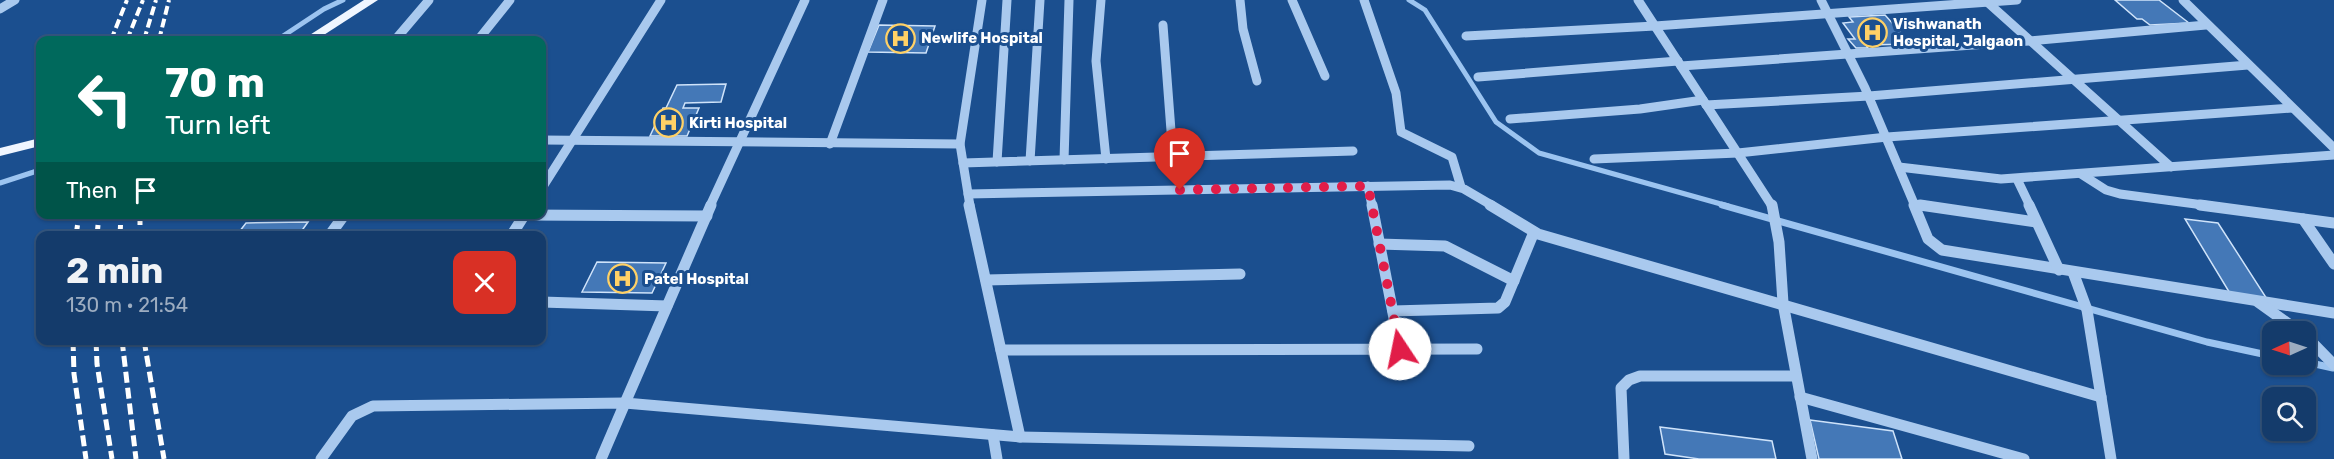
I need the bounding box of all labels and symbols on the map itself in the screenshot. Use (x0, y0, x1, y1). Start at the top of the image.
place label: Vishwanath Hospital, Jalgaon (1893, 15, 2023, 50)
hospital icon: Vishwanath Hospital, Jalgaon (1856, 17, 1888, 49)
hospital icon: Newlife Hospital (884, 22, 916, 54)
place label: Newlife Hospital (921, 29, 1043, 47)
hospital icon: Kirti Hospital (652, 107, 684, 139)
place label: Kirti Hospital (689, 114, 787, 132)
pin (1154, 128, 1205, 190)
hospital icon: Patel Hospital (607, 263, 639, 295)
place label: Patel Hospital (644, 270, 749, 288)
position arrow (1368, 317, 1432, 381)
north arrow (2262, 321, 2316, 375)

